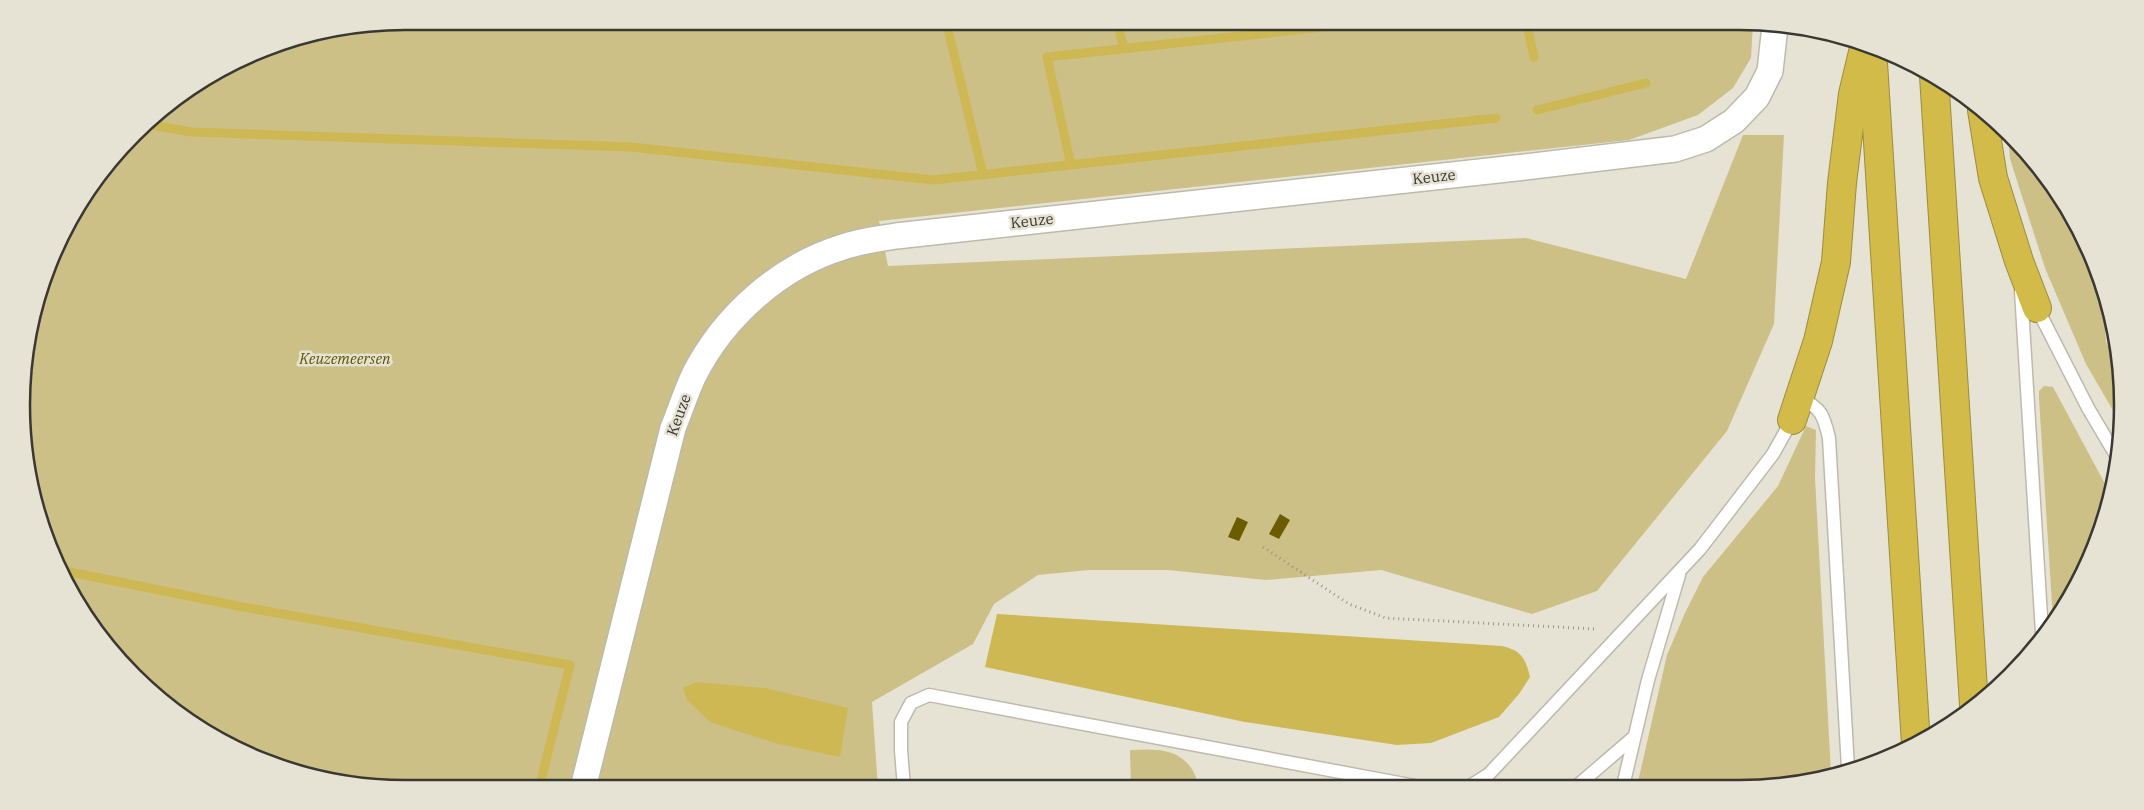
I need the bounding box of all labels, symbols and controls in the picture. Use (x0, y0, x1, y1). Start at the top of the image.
street label: Keuze (1412, 165, 1456, 188)
street label: Keuze (1010, 209, 1054, 232)
park label: Keuzemeersen (298, 349, 391, 368)
street label: Keuze (662, 391, 695, 438)

